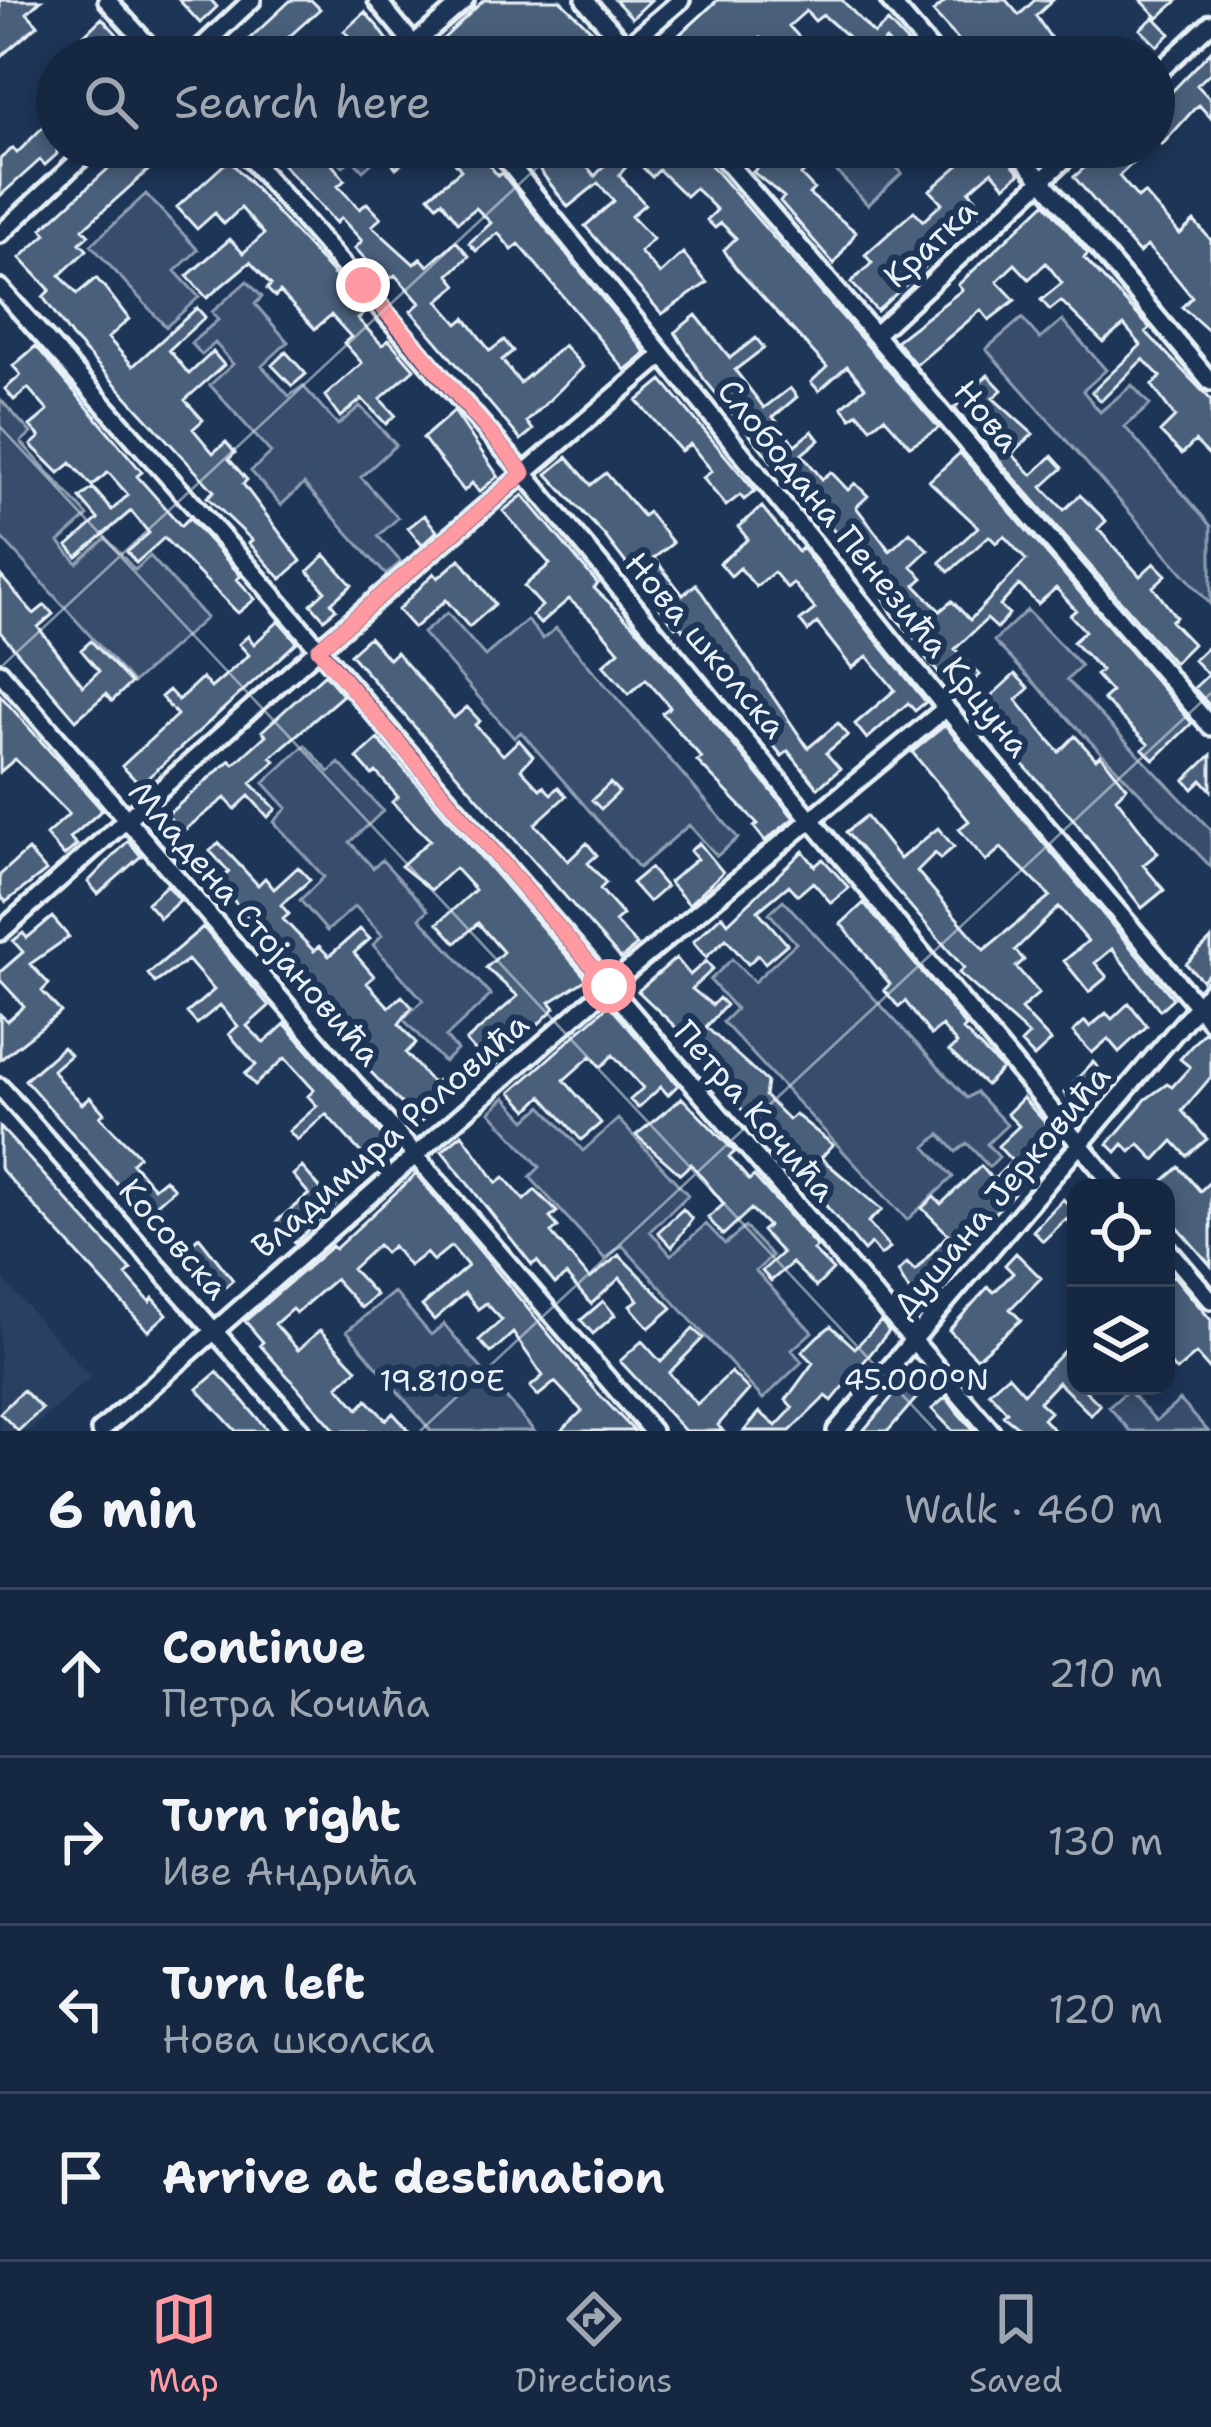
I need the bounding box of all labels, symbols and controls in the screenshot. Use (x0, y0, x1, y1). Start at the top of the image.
search box (36, 36, 1175, 168)
icon: search (78, 69, 144, 135)
text: Search here (174, 72, 431, 132)
street label: Кратка (874, 188, 986, 298)
route end (336, 258, 390, 312)
street label: Слободана Пенезића Крцуна (707, 369, 1041, 767)
street label: Нова (943, 370, 1031, 462)
street label: Нова школска (615, 542, 797, 748)
street label: Младена Стојановића (118, 771, 392, 1075)
route start (582, 959, 636, 1013)
street label: Владимира Роловића (242, 1002, 538, 1268)
street label: Петра Кочића (664, 1011, 846, 1211)
street label: Душана Јерковића (882, 1055, 1120, 1327)
street label: Косовска (109, 1169, 239, 1309)
map controls (1067, 1179, 1175, 1395)
button: locate (1067, 1179, 1175, 1287)
button: layers (1067, 1287, 1175, 1395)
text: 45.000°N (843, 1359, 989, 1400)
text: 19.810°E (379, 1360, 505, 1401)
text: 6 min (48, 1475, 197, 1543)
text: Walk · 460 m (904, 1483, 1163, 1535)
text: Continue (162, 1617, 366, 1677)
icon: ahead (48, 1640, 114, 1706)
text: 210 m (1048, 1647, 1163, 1699)
text: Петра Кочића (162, 1677, 430, 1729)
text: Turn right (162, 1785, 401, 1845)
icon: right (48, 1808, 114, 1874)
text: 130 m (1048, 1815, 1163, 1867)
text: Иве Андрића (162, 1845, 417, 1897)
text: Turn left (162, 1953, 365, 2013)
icon: left (48, 1976, 114, 2042)
text: 120 m (1048, 1983, 1163, 2035)
text: Нова школска (162, 2013, 434, 2065)
icon: arrive (48, 2144, 114, 2210)
text: Arrive at destination (162, 2147, 665, 2207)
tab: Map (148, 2286, 219, 2403)
tab: Directions (515, 2286, 673, 2403)
tab: Saved (969, 2286, 1063, 2403)

